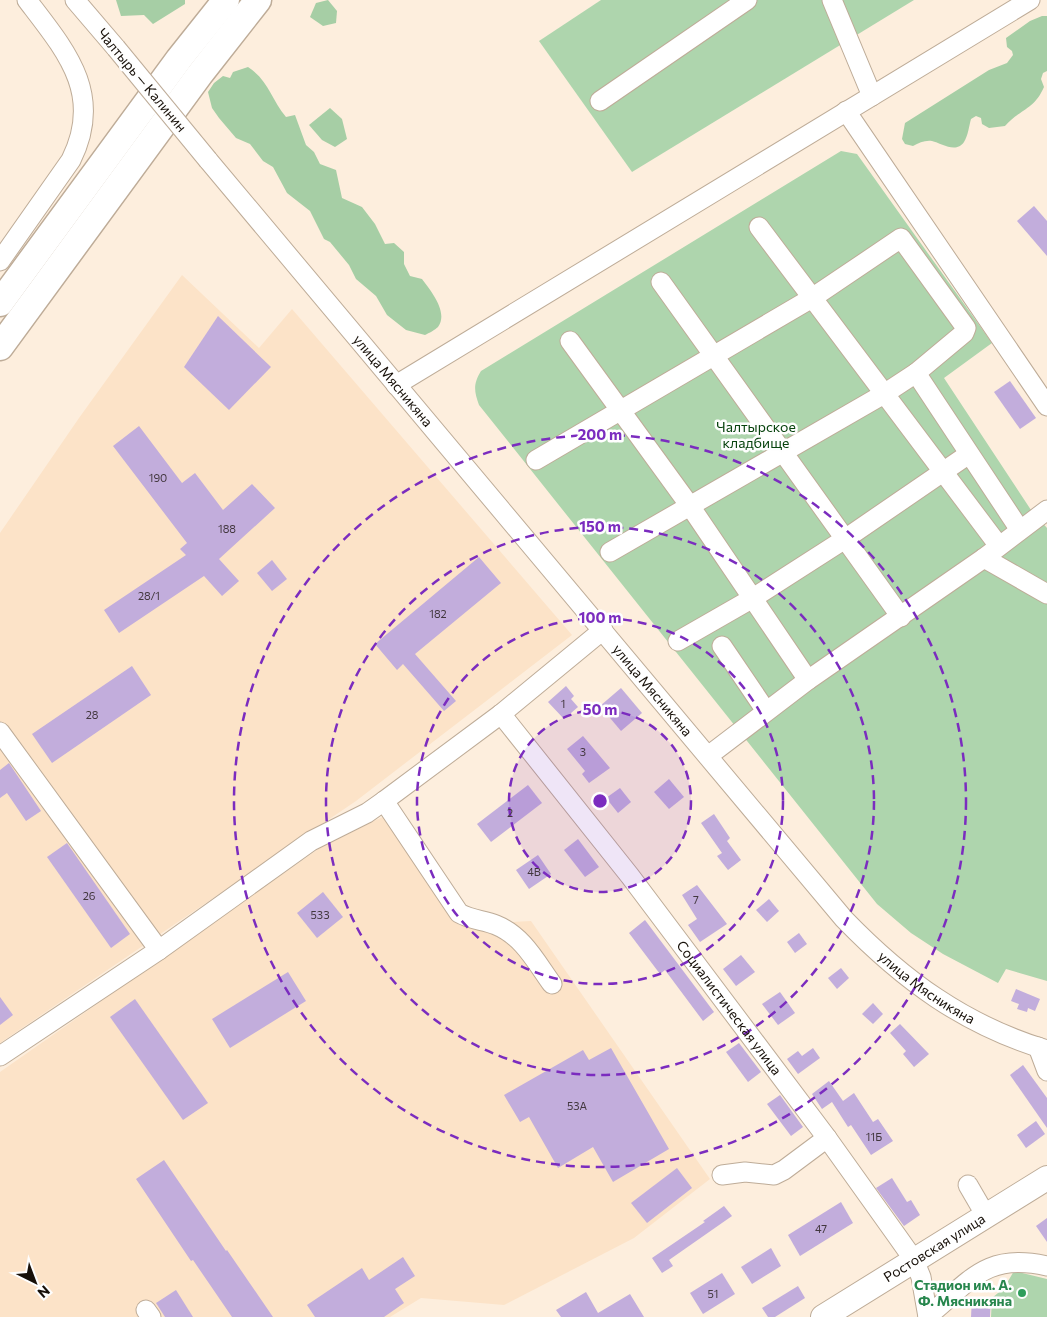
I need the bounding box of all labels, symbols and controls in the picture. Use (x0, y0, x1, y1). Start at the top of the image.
street label: Чалтырь — Калинин (94, 24, 191, 135)
street label: улица Мясникяна (350, 331, 437, 430)
park label: Чалтырское кладбище (716, 418, 796, 451)
text: 200 m (578, 425, 622, 443)
house number: 190 (149, 471, 167, 484)
text: 150 m (579, 517, 621, 535)
house number: 188 (218, 522, 236, 535)
house number: 28/1 (138, 589, 160, 602)
house number: 182 (429, 607, 447, 620)
text: 100 m (579, 608, 621, 626)
street label: улица Мясникяна (609, 641, 696, 740)
house number: 1 (561, 697, 565, 710)
text: 50 m (583, 700, 617, 718)
house number: 28 (86, 708, 99, 721)
house number: 3 (580, 745, 586, 758)
centre of rings (591, 792, 609, 810)
house number: 2 (507, 806, 513, 819)
house number: 4В (527, 865, 541, 878)
house number: 26 (83, 889, 96, 902)
house number: 7 (693, 893, 699, 906)
house number: 53З (311, 908, 329, 921)
street label: Социалистическая улица (673, 937, 786, 1078)
street label: улица Мясникяна (875, 947, 978, 1027)
house number: 53А (567, 1099, 587, 1112)
house number: 11Б (866, 1130, 882, 1143)
street label: Ростовская улица (880, 1210, 988, 1285)
house number: 47 (815, 1222, 827, 1235)
north arrow (10, 1257, 60, 1307)
place label: Стадион им. А. Ф. Мясникяна (914, 1276, 1012, 1309)
text: N (34, 1282, 54, 1302)
house number: 51 (707, 1287, 719, 1300)
marker: Стадион им. А. Ф. Мясникяна (1016, 1287, 1028, 1299)

